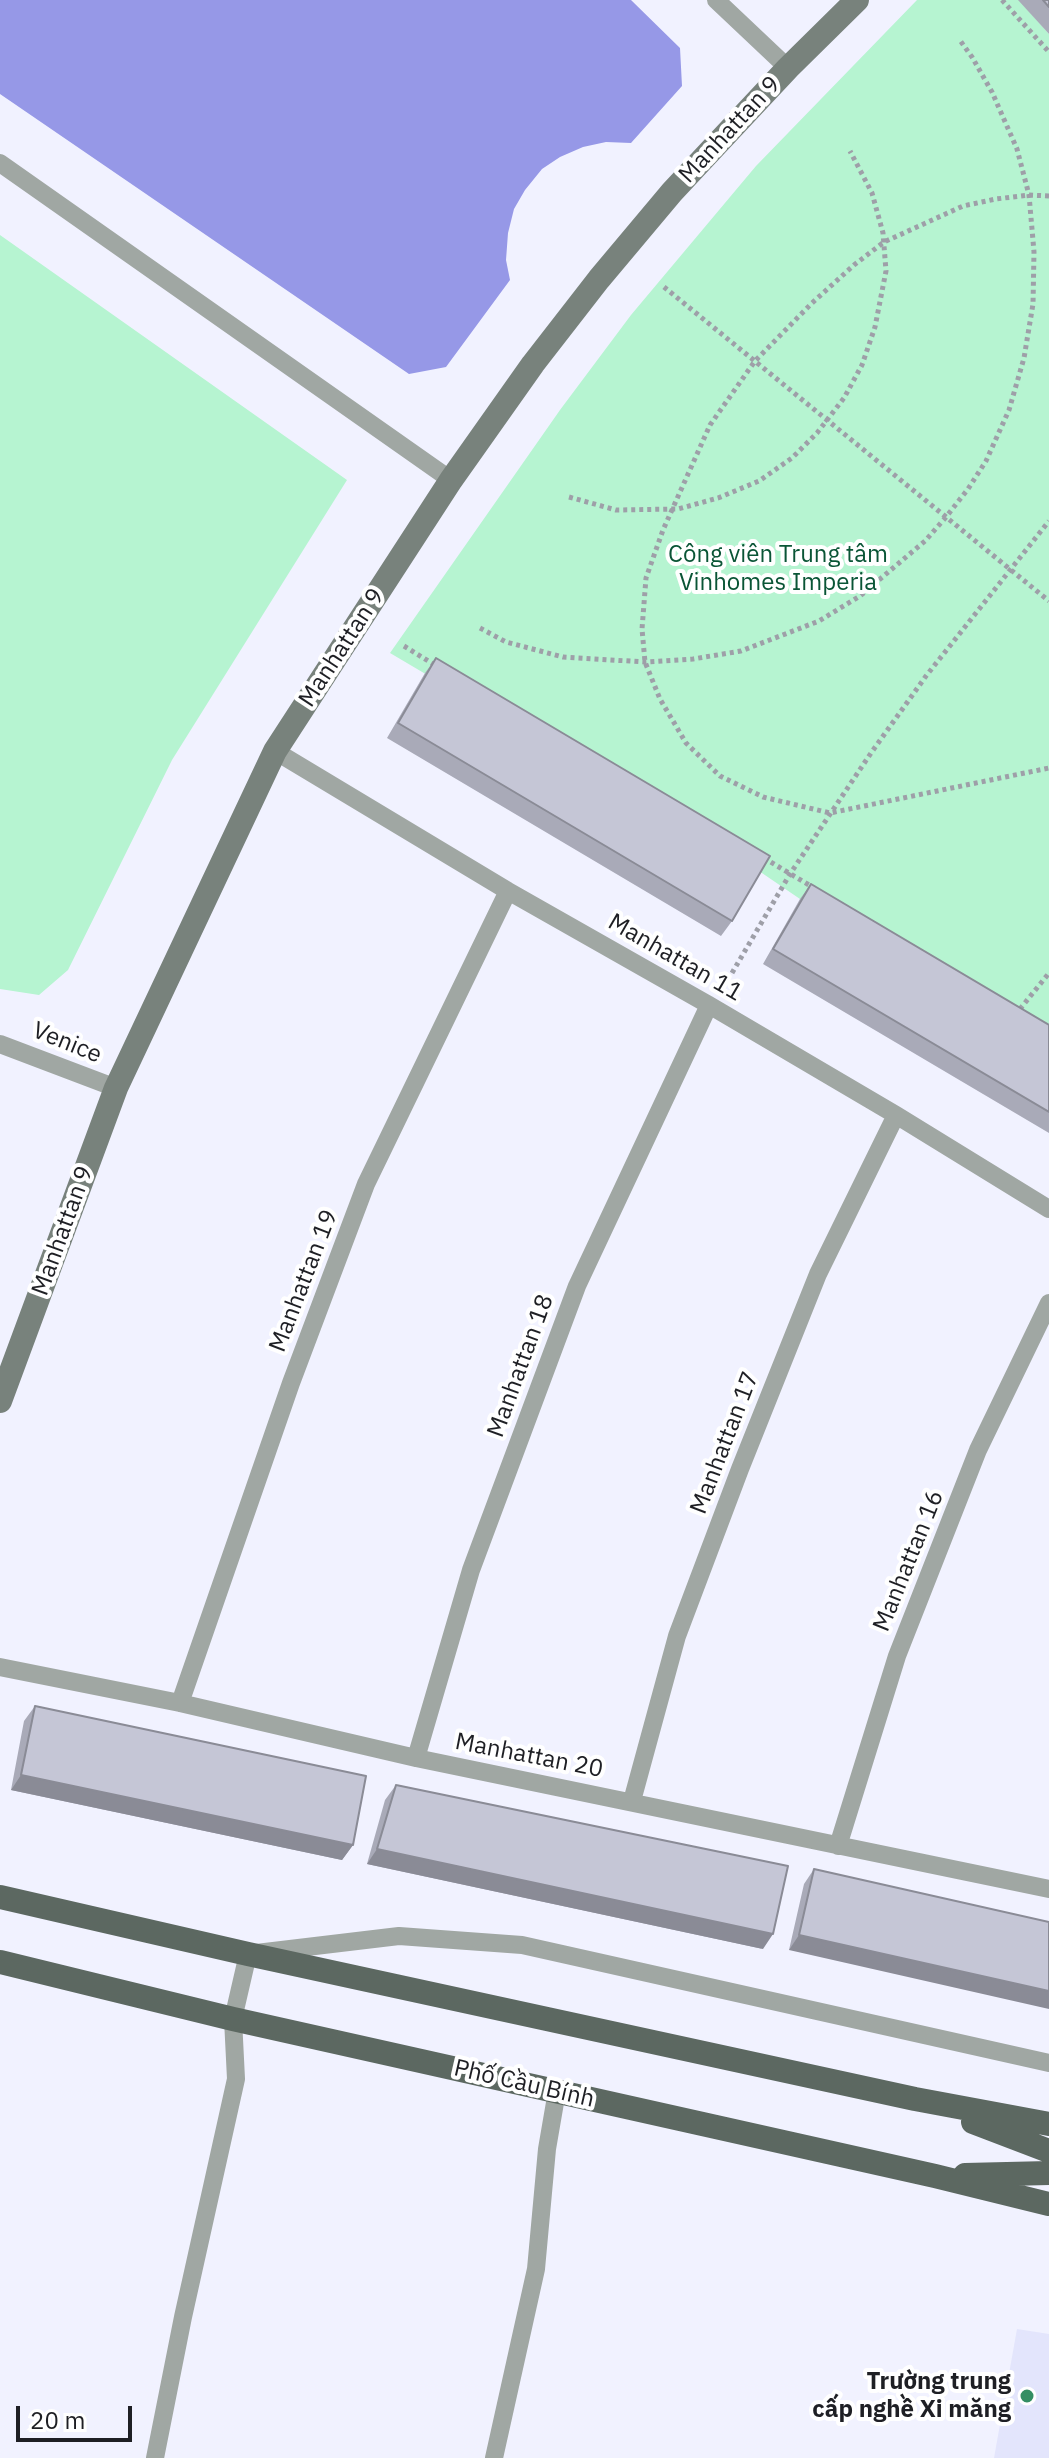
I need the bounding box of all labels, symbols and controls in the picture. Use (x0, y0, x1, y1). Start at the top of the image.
street label: Manhattan 9 (673, 71, 787, 189)
park label: Công viên Trung tâm Vinhomes Imperia (668, 541, 888, 597)
street label: Manhattan 9 (293, 583, 391, 713)
street label: Manhattan 11 (603, 908, 747, 1008)
street label: Venice (28, 1016, 106, 1070)
street label: Manhattan 9 (26, 1162, 100, 1300)
street label: Manhattan 19 (264, 1206, 344, 1356)
street label: Manhattan 18 (482, 1291, 560, 1441)
street label: Manhattan 17 (685, 1368, 765, 1518)
street label: Manhattan 16 (868, 1486, 950, 1636)
street label: Manhattan 20 (453, 1728, 605, 1784)
street label: Phố Cầu Bính (451, 2054, 597, 2114)
place label: Trường trung cấp nghề Xi măng (812, 2368, 1011, 2424)
marker: Trường trung cấp nghề Xi măng (1018, 2387, 1036, 2405)
scale bar (20, 2390, 136, 2440)
text: 20 m (30, 2404, 85, 2436)

